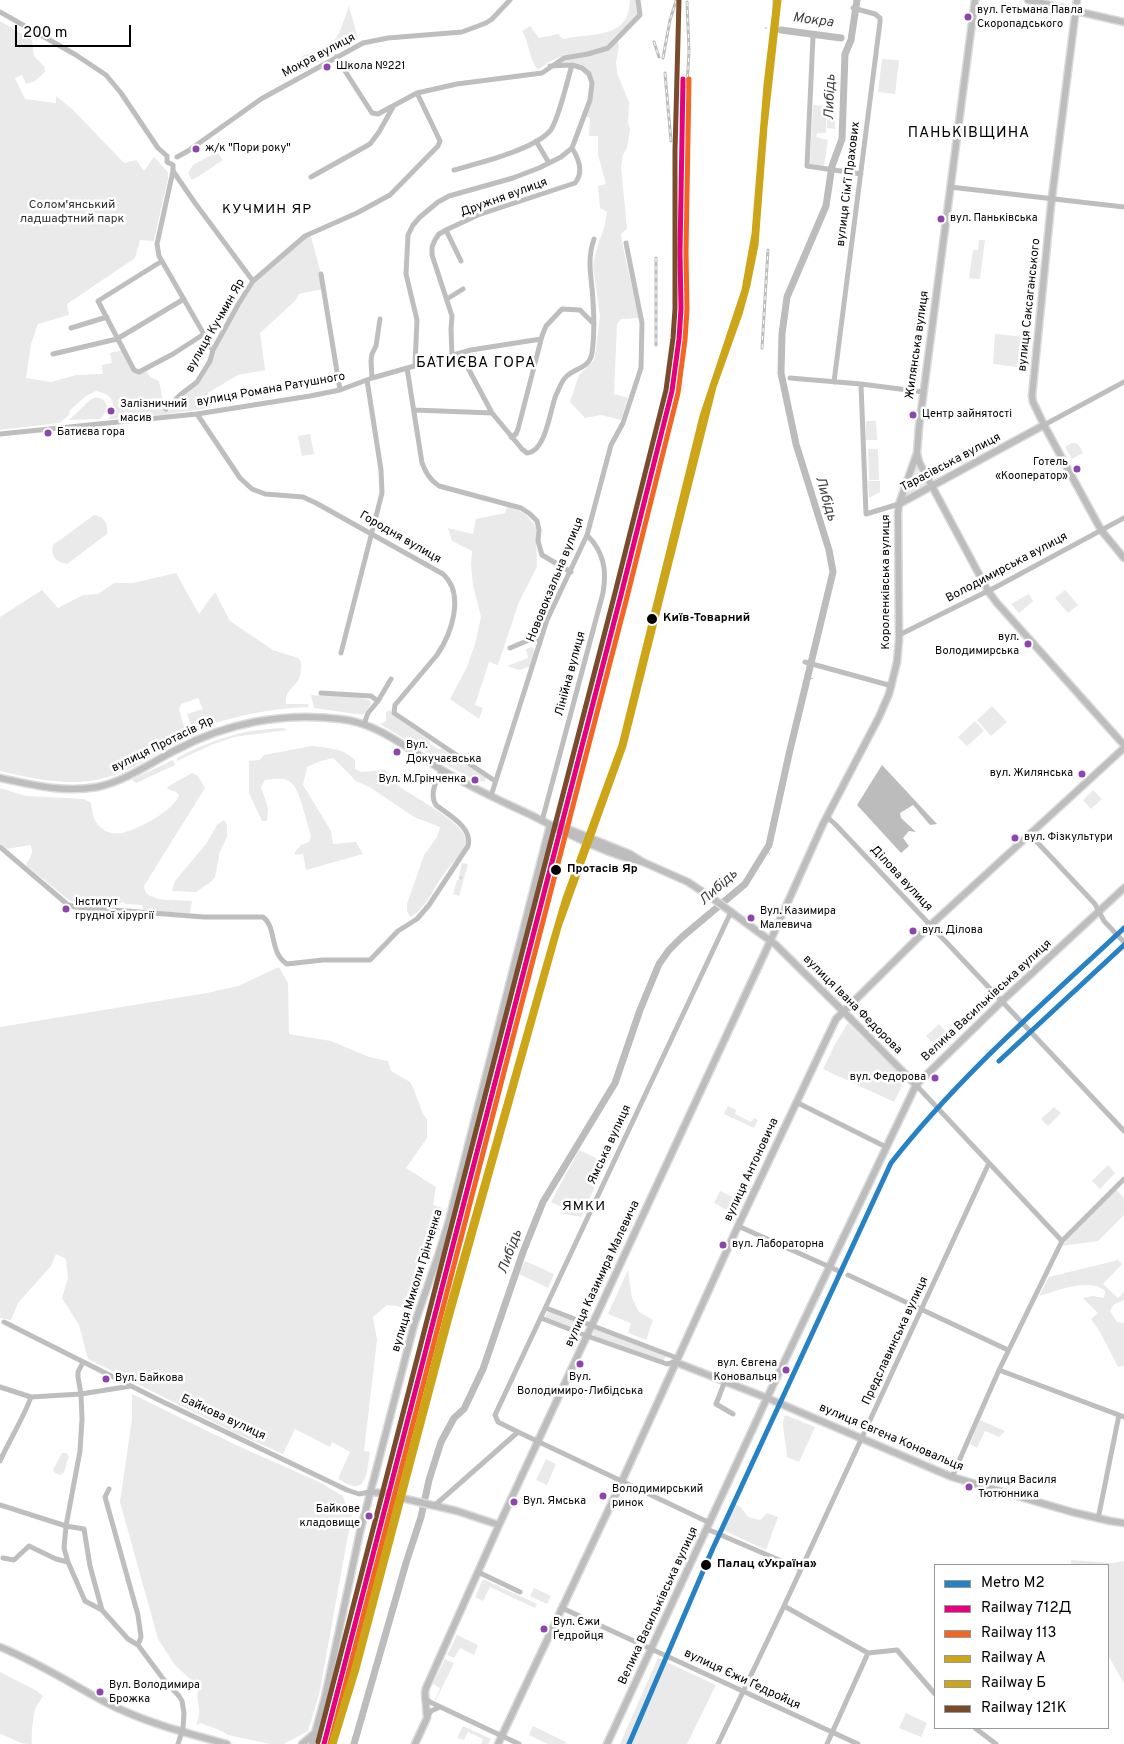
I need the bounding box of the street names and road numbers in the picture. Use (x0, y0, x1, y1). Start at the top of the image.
street label: Мокра вулиця (280, 31, 358, 81)
street label: вулиця Сімʼї Прахових (834, 121, 864, 247)
street label: Дружня вулиця (458, 176, 550, 220)
street label: вулиця Саксаганського (1016, 238, 1044, 372)
street label: вулиця Кучмин Яр (183, 277, 249, 375)
street label: Жилянська вулиця (903, 290, 933, 400)
street label: вулиця Романа Ратушного (196, 370, 346, 410)
street label: Тарасівська вулиця (899, 431, 1003, 495)
street label: Городня вулиця (357, 509, 443, 567)
street label: Короленківська вулиця (880, 514, 894, 650)
street label: Нововокзальна вулиця (524, 516, 588, 644)
street label: Володимирська вулиця (944, 530, 1070, 606)
street label: Лінійна вулиця (553, 630, 589, 718)
street label: вулиця Протасів Яр (110, 714, 216, 776)
street label: Ділова вулиця (867, 843, 935, 915)
street label: Велика Васильківська вулиця (919, 937, 1055, 1065)
street label: вулиця Івана Федорова (799, 952, 905, 1058)
street label: Ямська вулиця (585, 1103, 635, 1187)
street label: вулиця Антоновича (722, 1116, 782, 1224)
street label: вулиця Казимира Малевича (563, 1199, 643, 1349)
street label: вулиця Миколи Грінченка (389, 1208, 447, 1354)
street label: Предславинська вулиця (860, 1274, 932, 1408)
street label: Байкова вулиця (178, 1392, 268, 1444)
street label: вулиця Євгена Коновальця (817, 1401, 965, 1475)
street label: Велика Васильківська вулиця (616, 1525, 702, 1687)
street label: вулиця Єжи Ґедройця (681, 1647, 803, 1713)

